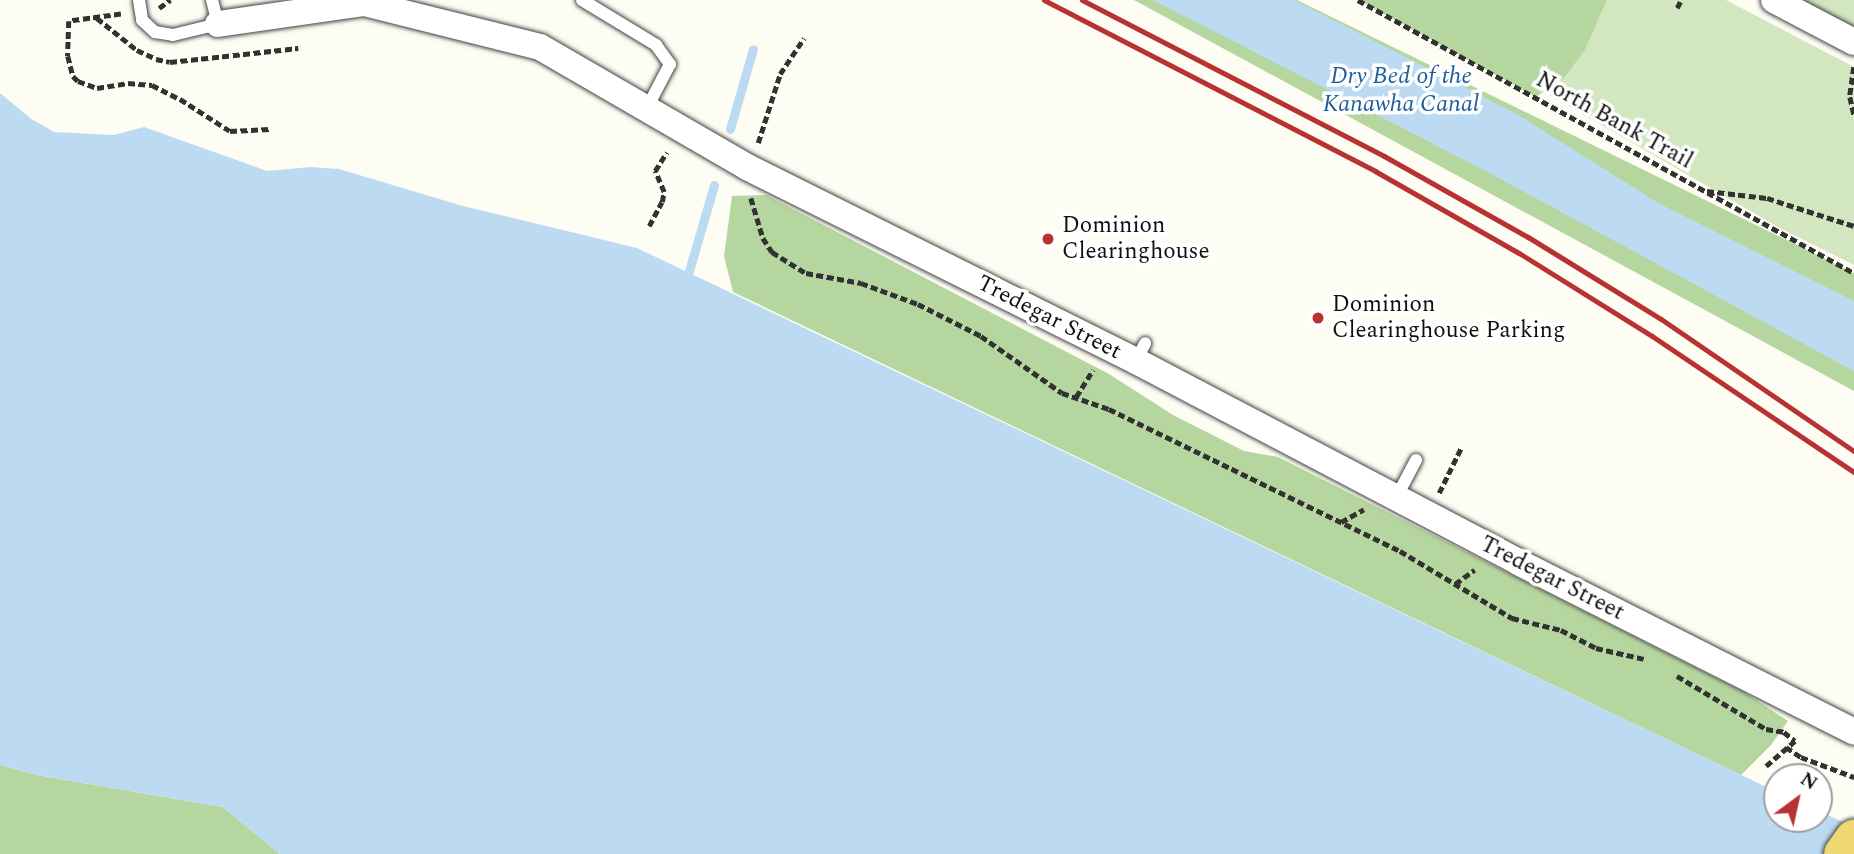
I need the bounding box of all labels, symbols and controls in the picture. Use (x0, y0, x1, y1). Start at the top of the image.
water label: Dry Bed of the Kanawha Canal (1323, 63, 1479, 119)
street label: North Bank Trail (1531, 67, 1697, 175)
place label: Dominion Clearinghouse (1062, 212, 1210, 266)
marker: Dominion Clearinghouse (1040, 231, 1056, 247)
street label: Tredegar Street (972, 270, 1126, 366)
place label: Dominion Clearinghouse Parking (1332, 291, 1565, 345)
marker: Dominion Clearinghouse Parking (1310, 310, 1326, 326)
street label: Tredegar Street (1475, 531, 1629, 627)
north arrow (1763, 763, 1833, 833)
text: N (1794, 765, 1823, 798)

